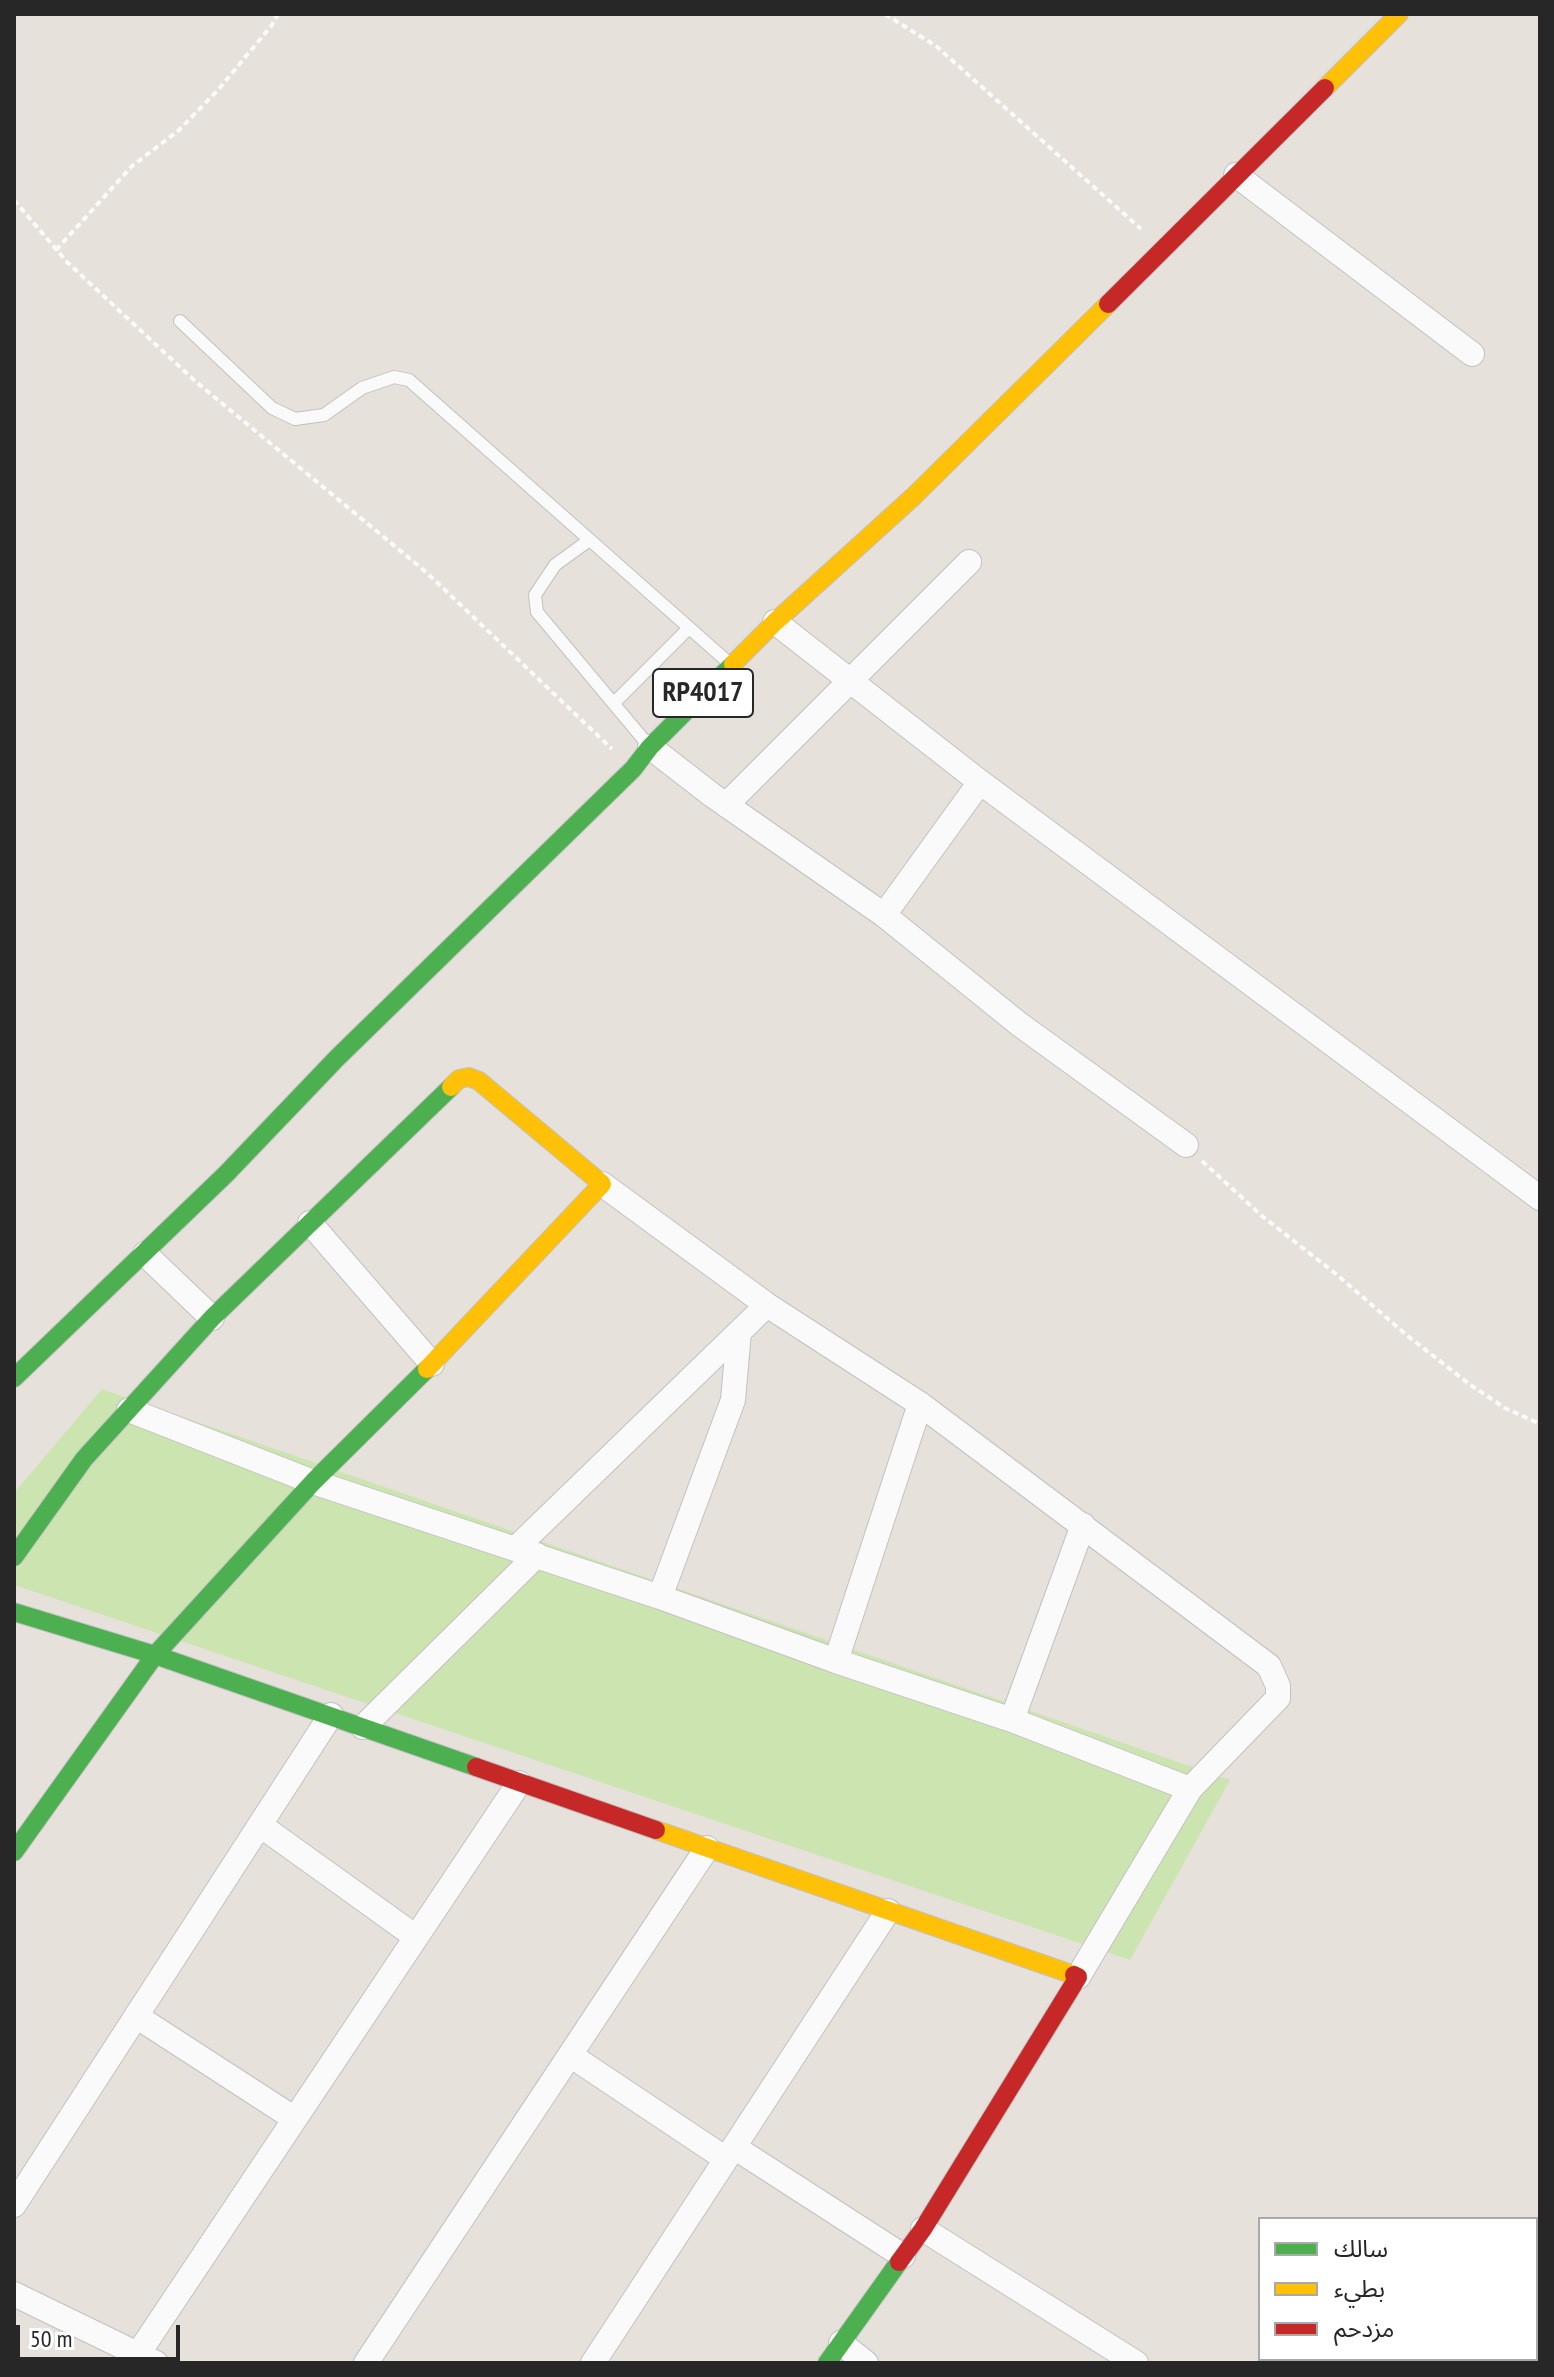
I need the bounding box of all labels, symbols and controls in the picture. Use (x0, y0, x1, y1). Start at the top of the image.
road number: RP4017 (653, 669, 753, 717)
legend (1258, 2217, 1538, 2361)
text: سالك (1334, 2233, 1388, 2264)
text: بطيء (1334, 2273, 1385, 2304)
scale bar (20, 2309, 184, 2359)
text: مزدحم (1334, 2313, 1394, 2344)
text: 50 m (30, 2323, 72, 2354)

